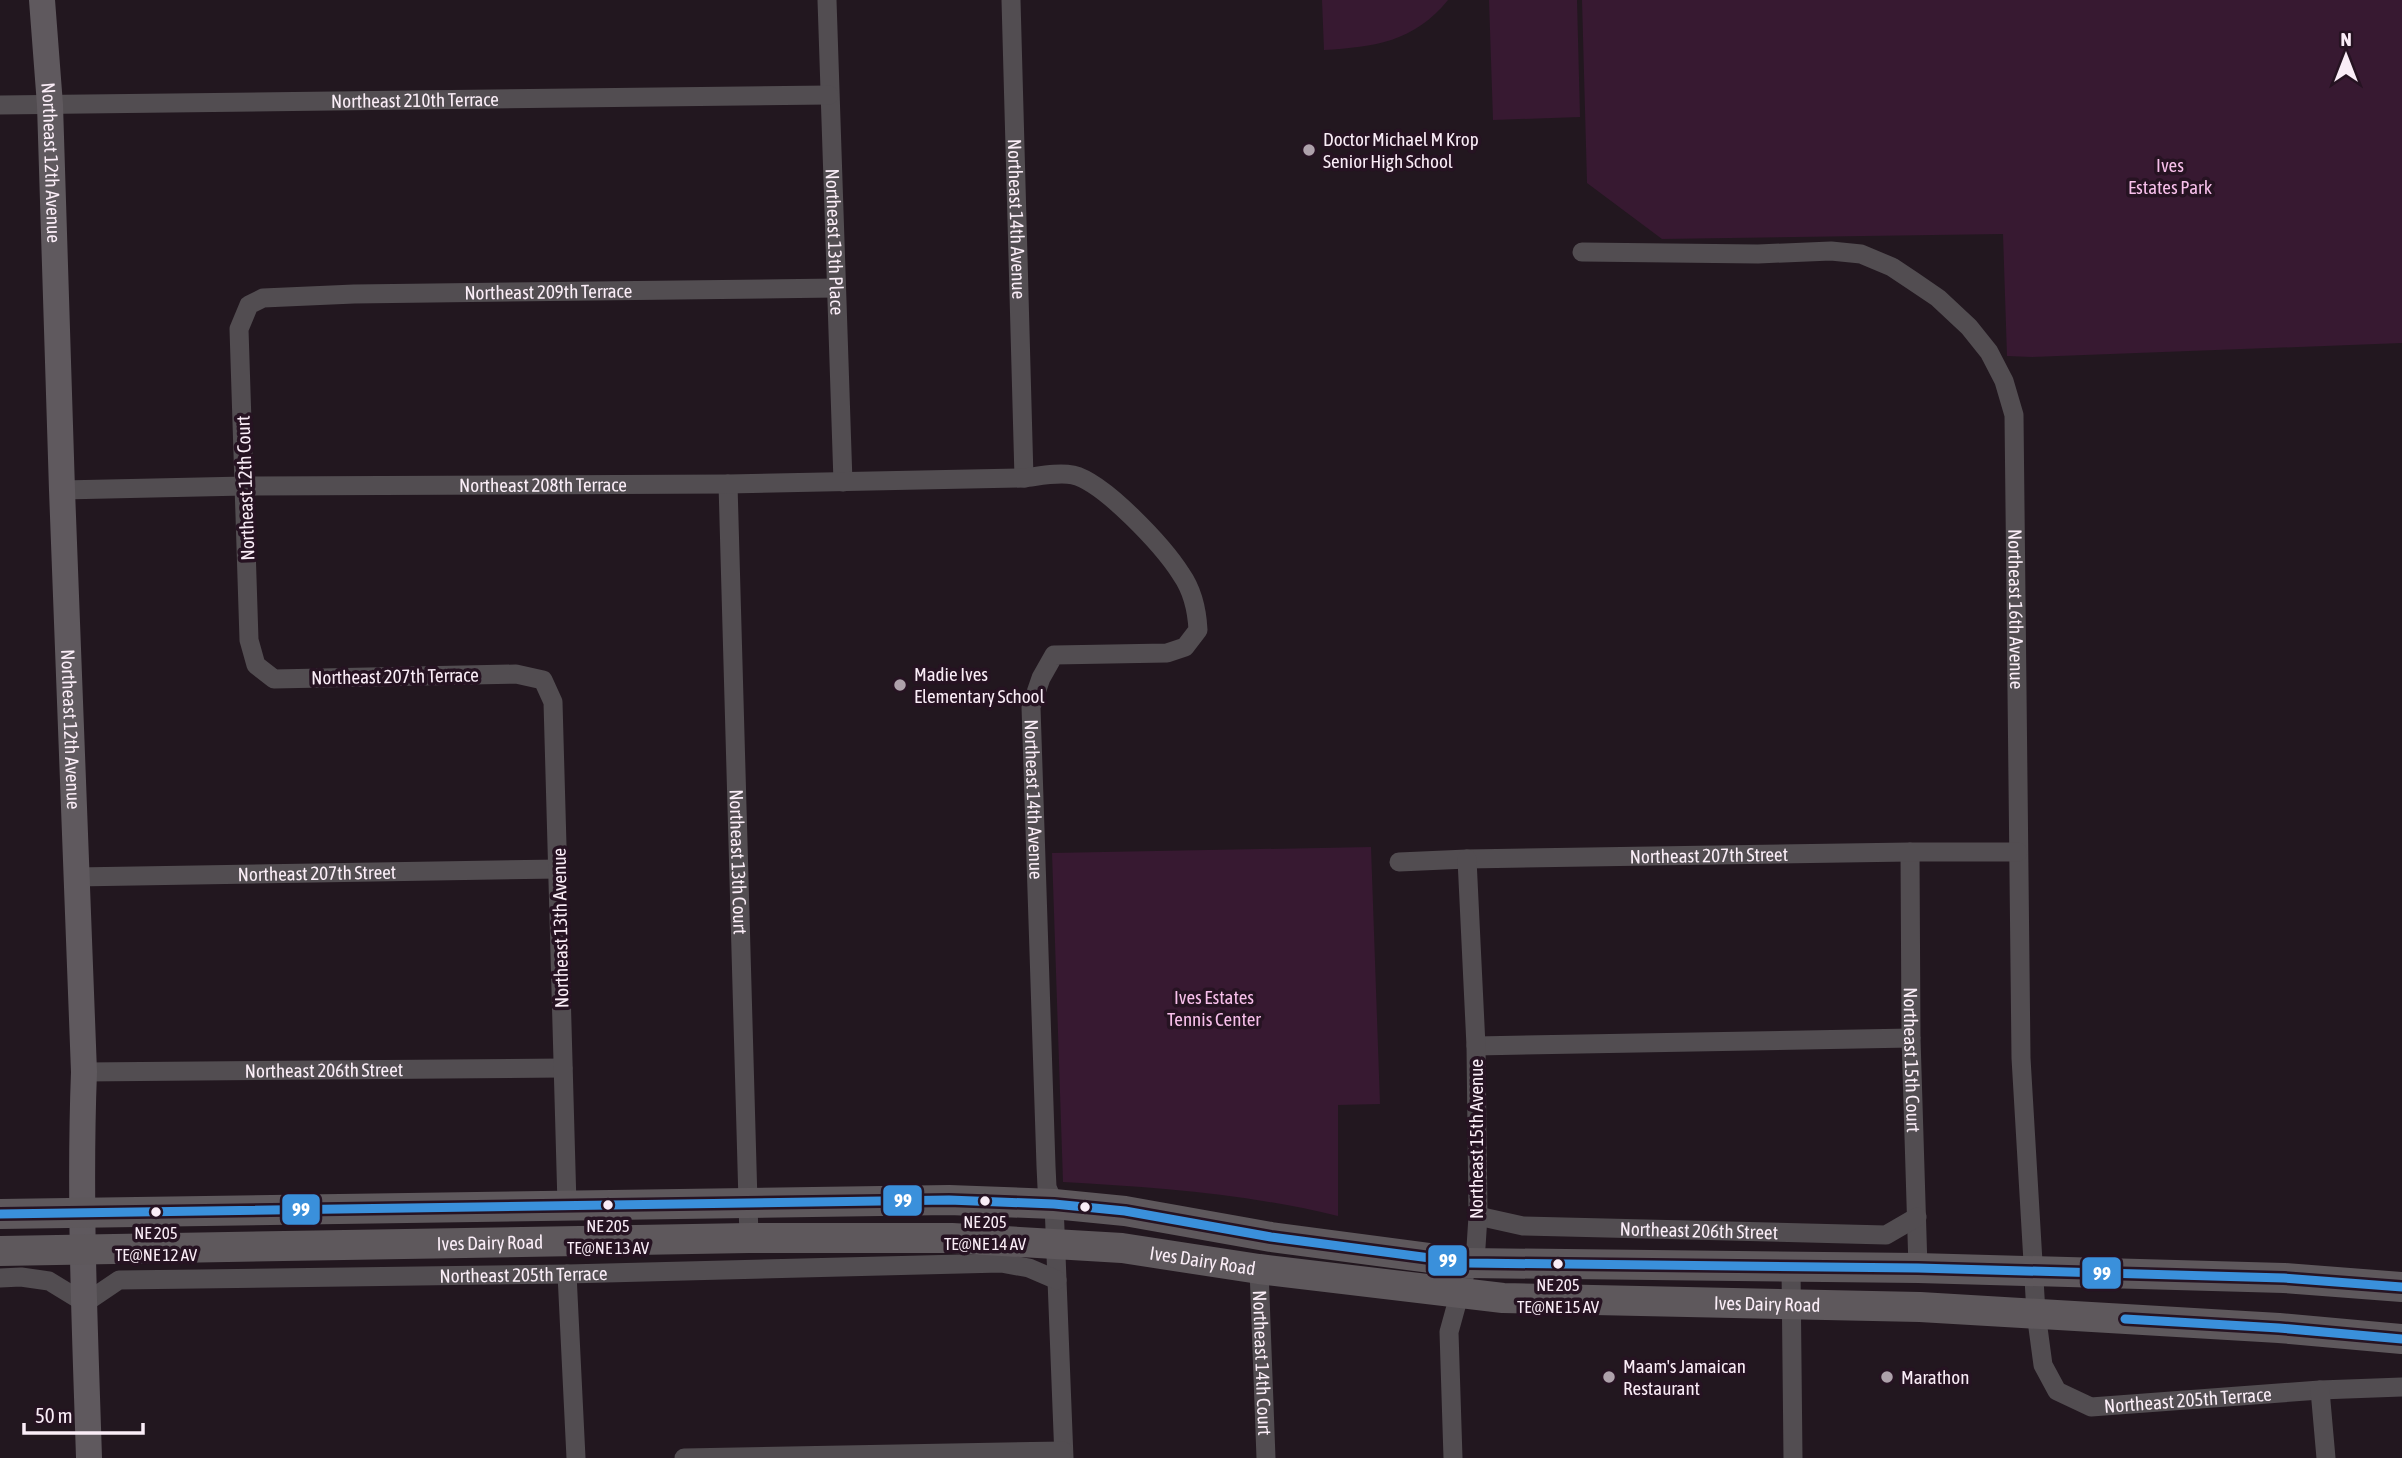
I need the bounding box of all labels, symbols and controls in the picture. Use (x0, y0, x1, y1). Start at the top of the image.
north arrow (2311, 21, 2381, 91)
text: N (2340, 28, 2352, 50)
street label: Northeast 12th Avenue (37, 82, 65, 243)
street label: Northeast 210th Terrace (331, 88, 499, 112)
place label: Doctor Michael M Krop Senior High School (1323, 128, 1479, 172)
street label: Northeast 14th Avenue (1004, 138, 1030, 299)
marker: Doctor Michael M Krop Senior High School (1301, 142, 1317, 158)
park label: Ives Estates Park (2128, 154, 2213, 198)
street label: Northeast 13th Place (822, 168, 848, 316)
street label: Northeast 209th Terrace (464, 280, 632, 304)
street label: Northeast 12th Court (231, 415, 259, 561)
street label: Northeast 208th Terrace (459, 473, 627, 496)
street label: Northeast 16th Avenue (2004, 529, 2028, 689)
street label: Northeast 12th Avenue (57, 649, 85, 810)
place label: Madie Ives Elementary School (914, 663, 1045, 707)
street label: Northeast 207th Terrace (311, 664, 479, 688)
marker: Madie Ives Elementary School (892, 677, 908, 693)
street label: Northeast 14th Avenue (1020, 719, 1048, 880)
street label: Northeast 13th Court (726, 789, 752, 935)
street label: Northeast 207th Street (1630, 843, 1788, 867)
street label: Northeast 13th Avenue (548, 848, 572, 1008)
street label: Northeast 207th Street (238, 861, 396, 885)
park label: Ives Estates Tennis Center (1167, 986, 1261, 1030)
street label: Northeast 15th Court (1900, 987, 1925, 1133)
street label: Northeast 206th Street (245, 1058, 403, 1082)
street label: Northeast 15th Avenue (1465, 1059, 1487, 1219)
line badge: 99 (882, 1184, 923, 1217)
text: 99 (894, 1189, 912, 1211)
line badge: 99 (281, 1193, 321, 1226)
marker: NE 205 TE@NE 14 AV (978, 1194, 992, 1208)
text: 99 (292, 1198, 310, 1220)
marker: NE 205 TE@NE 13 AV (601, 1198, 615, 1212)
unlabelled marker (1078, 1200, 1092, 1214)
marker: NE 205 TE@NE 12 AV (149, 1205, 163, 1219)
place label: NE 205 TE@NE 14 AV (944, 1212, 1027, 1254)
place label: NE 205 TE@NE 13 AV (567, 1216, 650, 1258)
street label: Northeast 206th Street (1619, 1217, 1778, 1243)
place label: NE 205 TE@NE 12 AV (115, 1223, 198, 1265)
street label: Ives Dairy Road (436, 1231, 543, 1254)
street label: Ives Dairy Road (1148, 1241, 1257, 1279)
line badge: 99 (1427, 1244, 1468, 1277)
text: 99 (1439, 1249, 1457, 1271)
line badge: 99 (2081, 1256, 2122, 1290)
marker: NE 205 TE@NE 15 AV (1551, 1257, 1565, 1271)
street label: Northeast 205th Terrace (439, 1262, 608, 1287)
text: 99 (2093, 1262, 2111, 1284)
place label: NE 205 TE@NE 15 AV (1517, 1275, 1600, 1317)
street label: Northeast 14th Court (1249, 1290, 1276, 1436)
street label: Ives Dairy Road (1714, 1292, 1821, 1316)
place label: Maam's Jamaican Restaurant (1623, 1355, 1746, 1399)
place label: Marathon (1901, 1366, 1969, 1388)
marker: Maam's Jamaican Restaurant (1601, 1369, 1617, 1385)
marker: Marathon (1879, 1369, 1895, 1385)
street label: Northeast 205th Terrace (2103, 1383, 2272, 1417)
scale bar (24, 1392, 144, 1436)
text: 50 m (35, 1403, 73, 1427)

